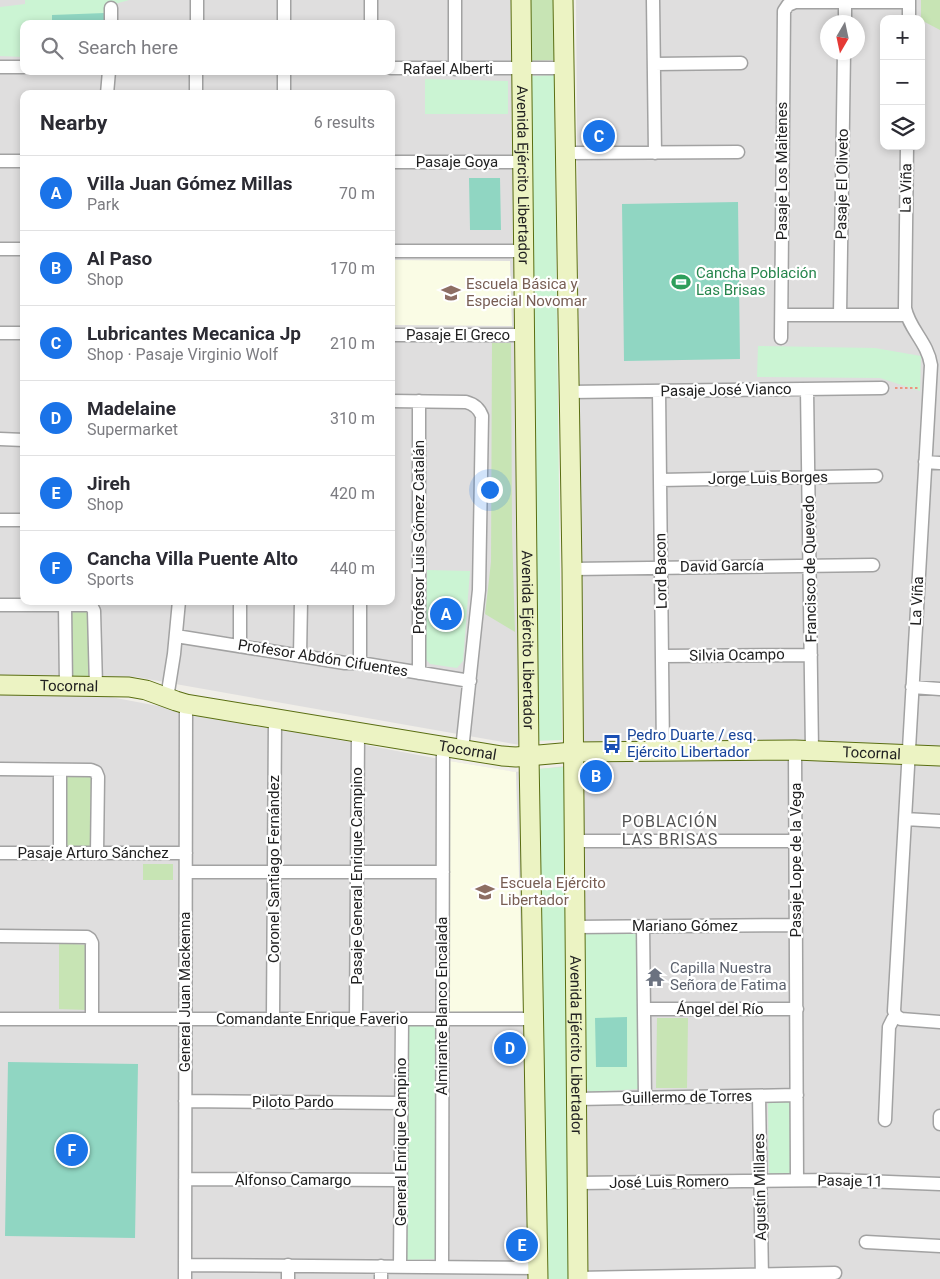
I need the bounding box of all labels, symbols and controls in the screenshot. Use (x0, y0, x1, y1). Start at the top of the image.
north arrow (820, 15, 865, 60)
map controls (880, 15, 925, 150)
button: + (880, 15, 925, 60)
search box (20, 20, 395, 75)
icon: search (38, 34, 66, 62)
text: Search here (78, 36, 178, 59)
street label: Rafael Alberti (403, 60, 493, 78)
button: − (880, 60, 925, 105)
street label: Avenida Ejército Libertador (513, 85, 533, 265)
street label: Pasaje Los Maitenes (773, 102, 791, 240)
button: layers (880, 105, 925, 150)
text: Nearby (40, 111, 107, 135)
text: 6 results (314, 113, 375, 132)
pin: C (583, 117, 615, 155)
street label: Pasaje El Oliveto (832, 129, 852, 239)
street label: Pasaje Goya (416, 153, 498, 171)
street label: La Viña (897, 163, 915, 213)
text: Villa Juan Gómez Millas (87, 172, 293, 195)
text: A (51, 184, 61, 203)
text: 70 m (339, 184, 375, 203)
text: Park (87, 195, 119, 214)
text: Al Paso (87, 247, 152, 270)
text: B (51, 259, 61, 278)
text: 170 m (330, 259, 375, 278)
place label: Cancha Población Las Brisas (696, 264, 817, 299)
text: Shop (87, 270, 123, 289)
sports icon: Cancha Población Las Brisas (670, 271, 692, 293)
place label: Escuela Básica y Especial Novomar (466, 275, 587, 310)
school or university icon: Escuela Básica y Especial Novomar (440, 282, 462, 304)
text: Lubricantes Mecanica Jp (87, 322, 301, 345)
street label: Pasaje El Greco (406, 326, 510, 344)
text: C (51, 334, 61, 353)
text: 210 m (330, 334, 375, 353)
text: Shop · Pasaje Virginio Wolf (87, 345, 278, 364)
street label: Pasaje José Vianco (660, 380, 792, 400)
text: Madelaine (87, 397, 176, 420)
text: D (51, 409, 61, 428)
text: 310 m (330, 409, 375, 428)
text: Supermarket (87, 420, 178, 439)
street label: Profesor Luis Gómez Catalán (410, 440, 428, 634)
street label: Jorge Luis Borges (708, 468, 828, 488)
text: Jireh (87, 472, 130, 495)
your location (477, 477, 503, 503)
text: E (52, 484, 61, 503)
text: 420 m (330, 484, 375, 503)
text: Shop (87, 495, 123, 514)
street label: Francisco de Quevedo (800, 495, 820, 643)
street label: Lord Bacon (651, 533, 671, 609)
text: Cancha Villa Puente Alto (87, 547, 298, 570)
street label: Avenida Ejército Libertador (518, 550, 538, 730)
street label: David García (680, 556, 764, 576)
text: F (52, 559, 60, 578)
text: 440 m (330, 559, 375, 578)
text: Sports (87, 570, 134, 589)
street label: La Viña (907, 576, 927, 626)
pin: A (430, 595, 462, 633)
street label: Profesor Abdón Cifuentes (237, 636, 409, 680)
street label: Silvia Ocampo (689, 645, 785, 665)
street label: Tocornal (40, 677, 98, 696)
place label: Pedro Duarte / esq. Ejército Libertador (627, 726, 756, 761)
bus stop icon: Pedro Duarte / esq. Ejército Libertador (601, 733, 623, 755)
street label: Tocornal (437, 737, 498, 764)
street label: Tocornal (842, 743, 901, 763)
pin: B (580, 757, 612, 795)
street label: Pasaje General Enrique Campino (348, 767, 366, 985)
street label: Coronel Santiago Fernández (265, 775, 283, 963)
street label: Pasaje Lope de la Vega (787, 783, 805, 937)
district label: POBLACIÓN LAS BRISAS (622, 811, 718, 849)
street label: Pasaje Arturo Sánchez (17, 844, 169, 862)
place label: Escuela Ejército Libertador (500, 874, 606, 909)
school or university icon: Escuela Ejército Libertador (474, 881, 496, 903)
street label: General Juan Mackenna (176, 912, 194, 1072)
street label: Almirante Blanco Encalada (433, 917, 451, 1095)
street label: Mariano Gómez (632, 917, 738, 935)
street label: Avenida Ejército Libertador (566, 955, 586, 1135)
place label: Capilla Nuestra Señora de Fatima (670, 959, 787, 994)
temple icon: Capilla Nuestra Señora de Fatima (644, 966, 666, 988)
street label: Ángel del Río (676, 1000, 764, 1018)
street label: Comandante Enrique Faverio (216, 1010, 408, 1028)
pin: D (494, 1029, 526, 1067)
street label: General Enrique Campino (392, 1058, 410, 1226)
street label: Guillermo de Torres (622, 1087, 752, 1107)
street label: Piloto Pardo (252, 1093, 334, 1111)
pin: F (56, 1131, 88, 1169)
street label: Agustín Millares (750, 1133, 770, 1241)
street label: Alfonso Camargo (235, 1171, 351, 1189)
street label: Pasaje 11 (817, 1171, 883, 1191)
street label: José Luis Romero (609, 1172, 729, 1192)
pin: E (506, 1226, 538, 1264)

